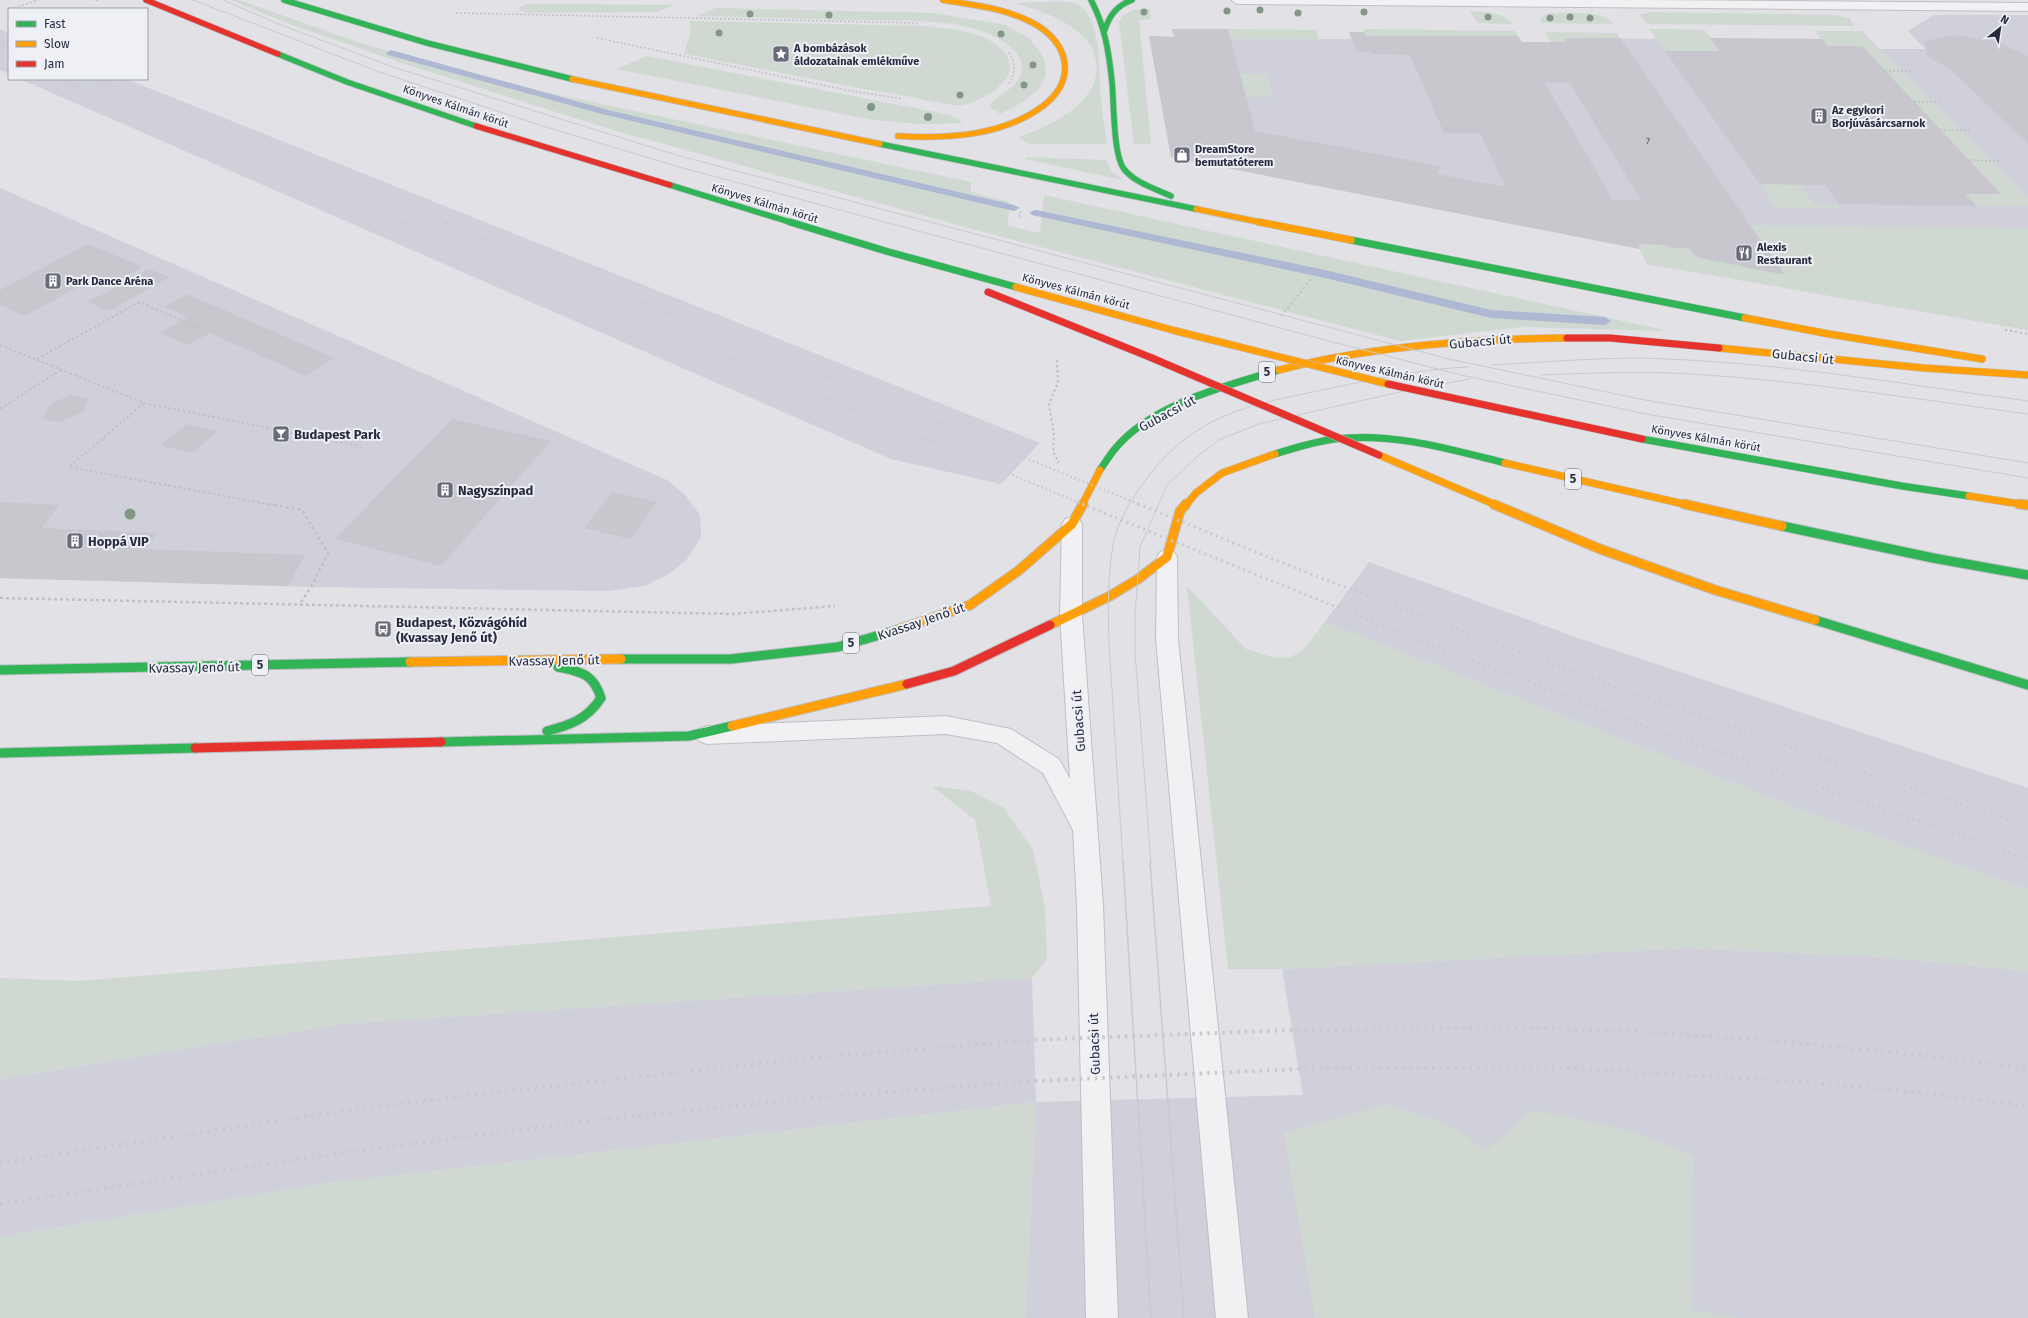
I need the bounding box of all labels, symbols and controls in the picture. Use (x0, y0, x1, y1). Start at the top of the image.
legend (8, 8, 148, 80)
north arrow (1980, 8, 2020, 48)
text: N (1998, 12, 2011, 27)
text: Fast (44, 17, 66, 31)
text: Slow (44, 37, 70, 51)
place label: A bombázások áldozatainak emlékműve (793, 42, 919, 68)
place icon: A bombázások áldozatainak emlékműve (771, 44, 791, 64)
text: Jam (44, 57, 64, 71)
street label: Könyves Kálmán körút (401, 82, 510, 131)
place label: Az egykori Borjúvásárcsarnok (1831, 104, 1926, 130)
building icon: Az egykori Borjúvásárcsarnok (1809, 106, 1829, 126)
house number: 7 (1646, 136, 1650, 146)
place label: DreamStore bemutatóterem (1195, 143, 1273, 169)
shop icon: DreamStore bemutatóterem (1172, 145, 1192, 165)
street label: Könyves Kálmán körút (710, 181, 820, 226)
place label: Alexis Restaurant (1756, 241, 1813, 267)
restaurant icon: Alexis Restaurant (1734, 243, 1754, 263)
building icon: Park Dance Aréna (43, 271, 63, 291)
street label: Könyves Kálmán körút (1021, 271, 1131, 312)
place label: Park Dance Aréna (66, 275, 153, 288)
street label: Gubacsi út (1448, 331, 1512, 352)
street label: Gubacsi út (1771, 346, 1835, 367)
street label: Könyves Kálmán körút (1334, 354, 1445, 391)
road number: 5 (1259, 362, 1275, 382)
street label: Gubacsi út (1136, 392, 1198, 435)
street label: Könyves Kálmán körút (1650, 422, 1762, 455)
bar icon: Budapest Park (271, 424, 291, 444)
place label: Budapest Park (294, 427, 381, 442)
road number: 5 (1565, 469, 1581, 489)
building icon: Nagyszínpad (435, 480, 455, 500)
place label: Nagyszínpad (458, 483, 533, 498)
building icon: Hoppá VIP (65, 531, 85, 551)
place label: Hoppá VIP (88, 534, 149, 549)
street label: Kvassay Jenő út (876, 599, 967, 643)
place label: Budapest, Közvágóhíd (Kvassay Jenő út) (396, 615, 527, 645)
bus stop icon: Budapest, Közvágóhíd (Kvassay Jenő út) (373, 619, 393, 639)
road number: 5 (843, 633, 859, 653)
street label: Kvassay Jenő út (508, 652, 600, 669)
road number: 5 (252, 655, 268, 675)
street label: Kvassay Jenő út (148, 659, 240, 676)
street label: Gubacsi út (1069, 689, 1088, 752)
street label: Gubacsi út (1086, 1012, 1103, 1075)

